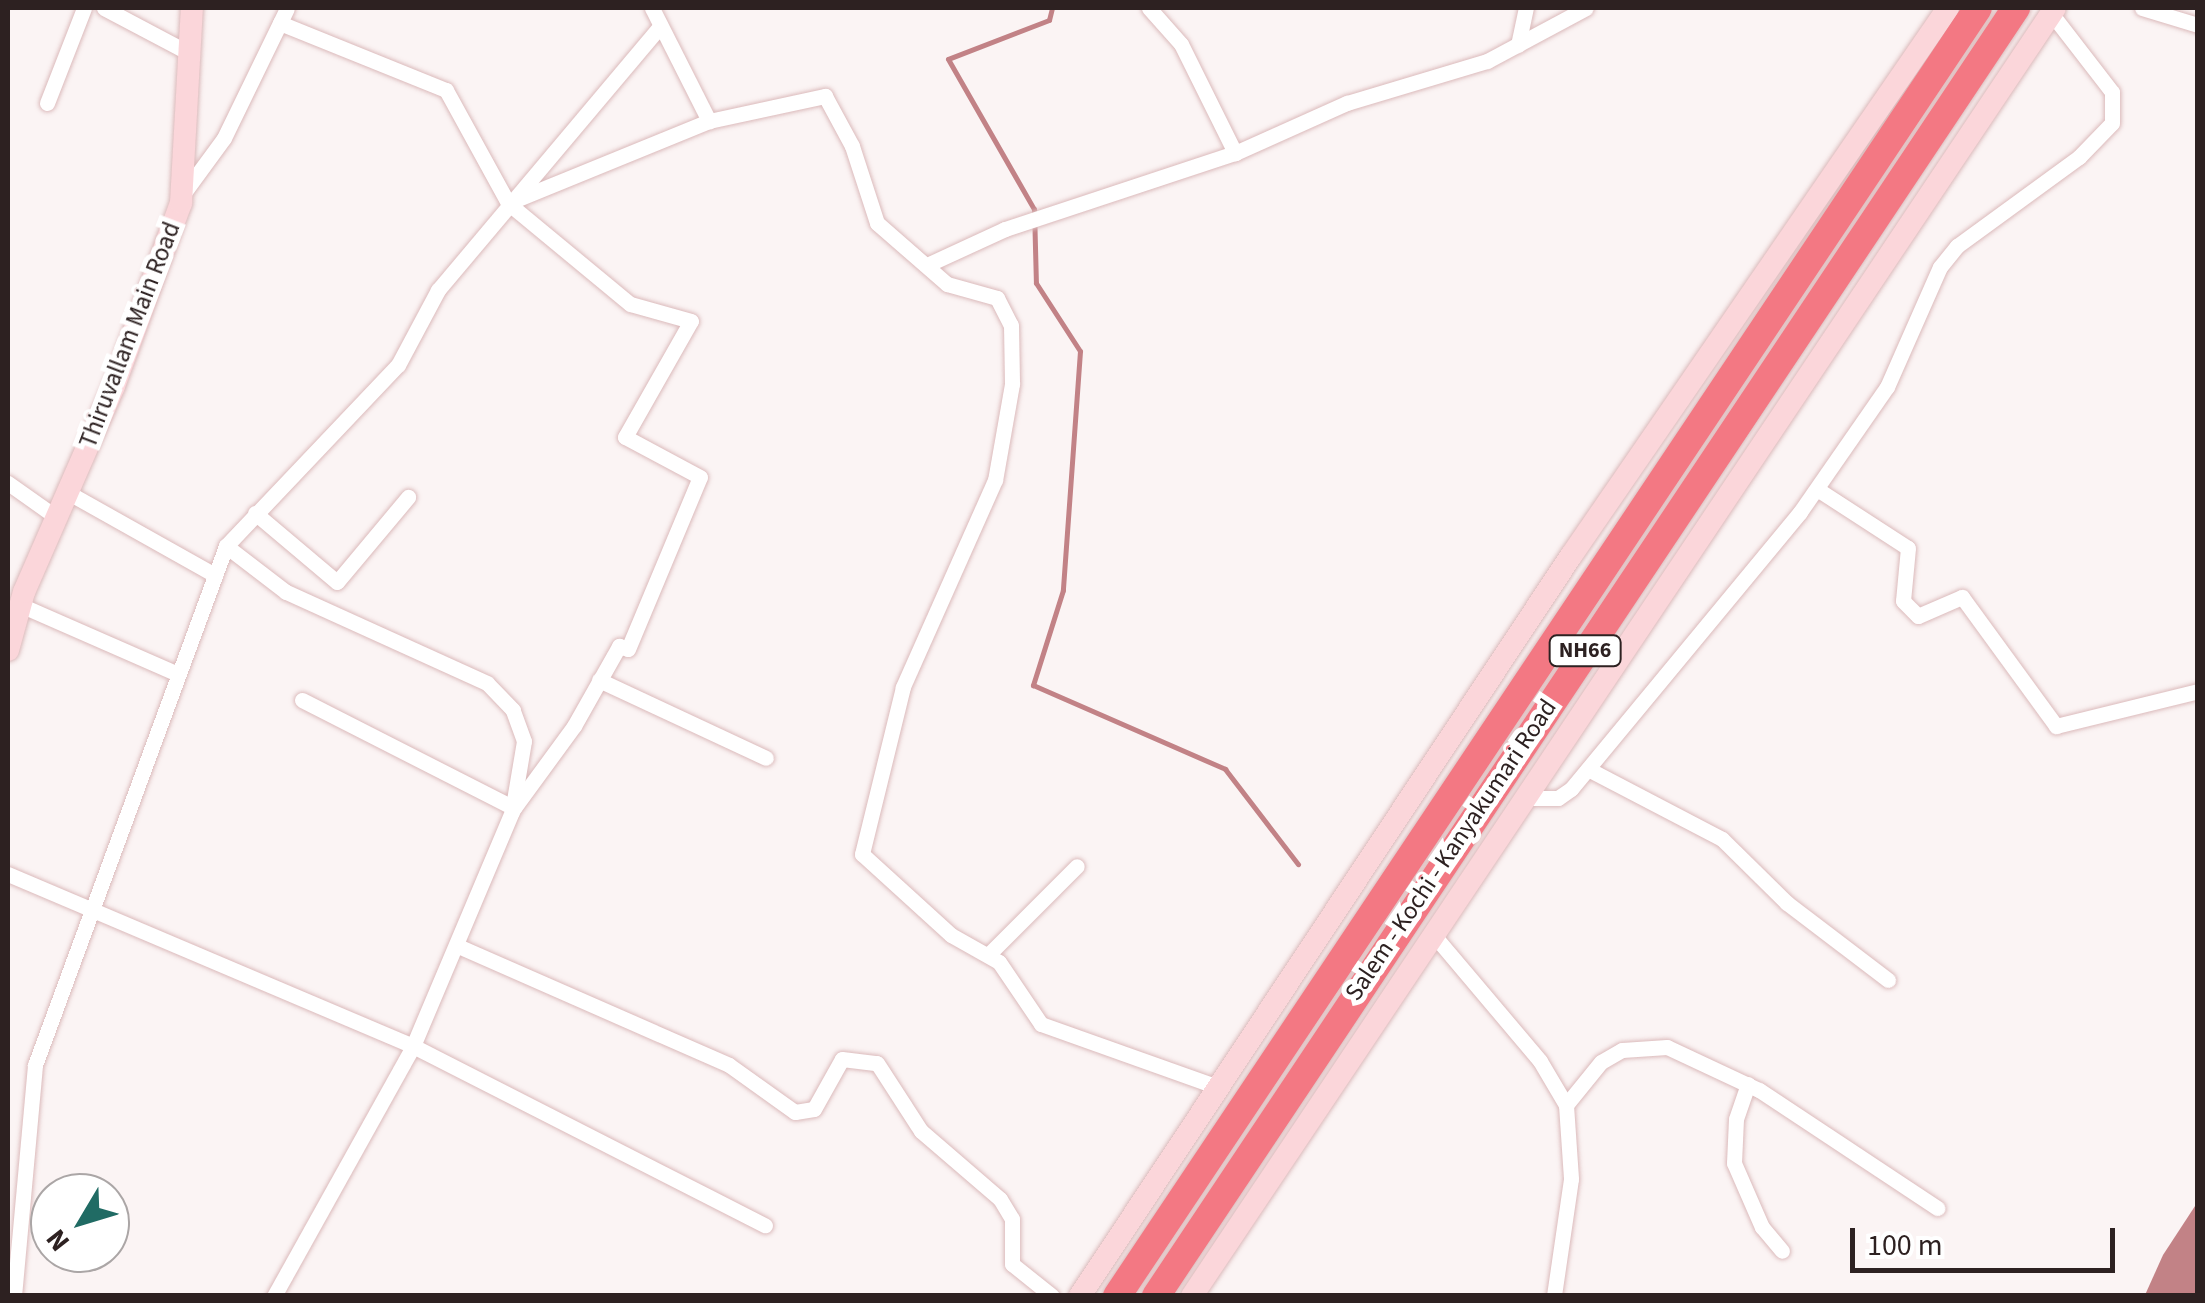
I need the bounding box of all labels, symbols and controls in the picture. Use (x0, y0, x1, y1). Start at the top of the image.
street label: Thiruvallam Main Road (73, 218, 187, 452)
road number: NH66 (1548, 634, 1622, 668)
street label: Salem - Kochi - Kanyakumari Road (1339, 694, 1563, 1006)
north arrow (30, 1173, 130, 1273)
scale bar (1855, 1208, 2120, 1270)
text: N (36, 1221, 79, 1260)
text: 100 m (1867, 1224, 1943, 1267)

